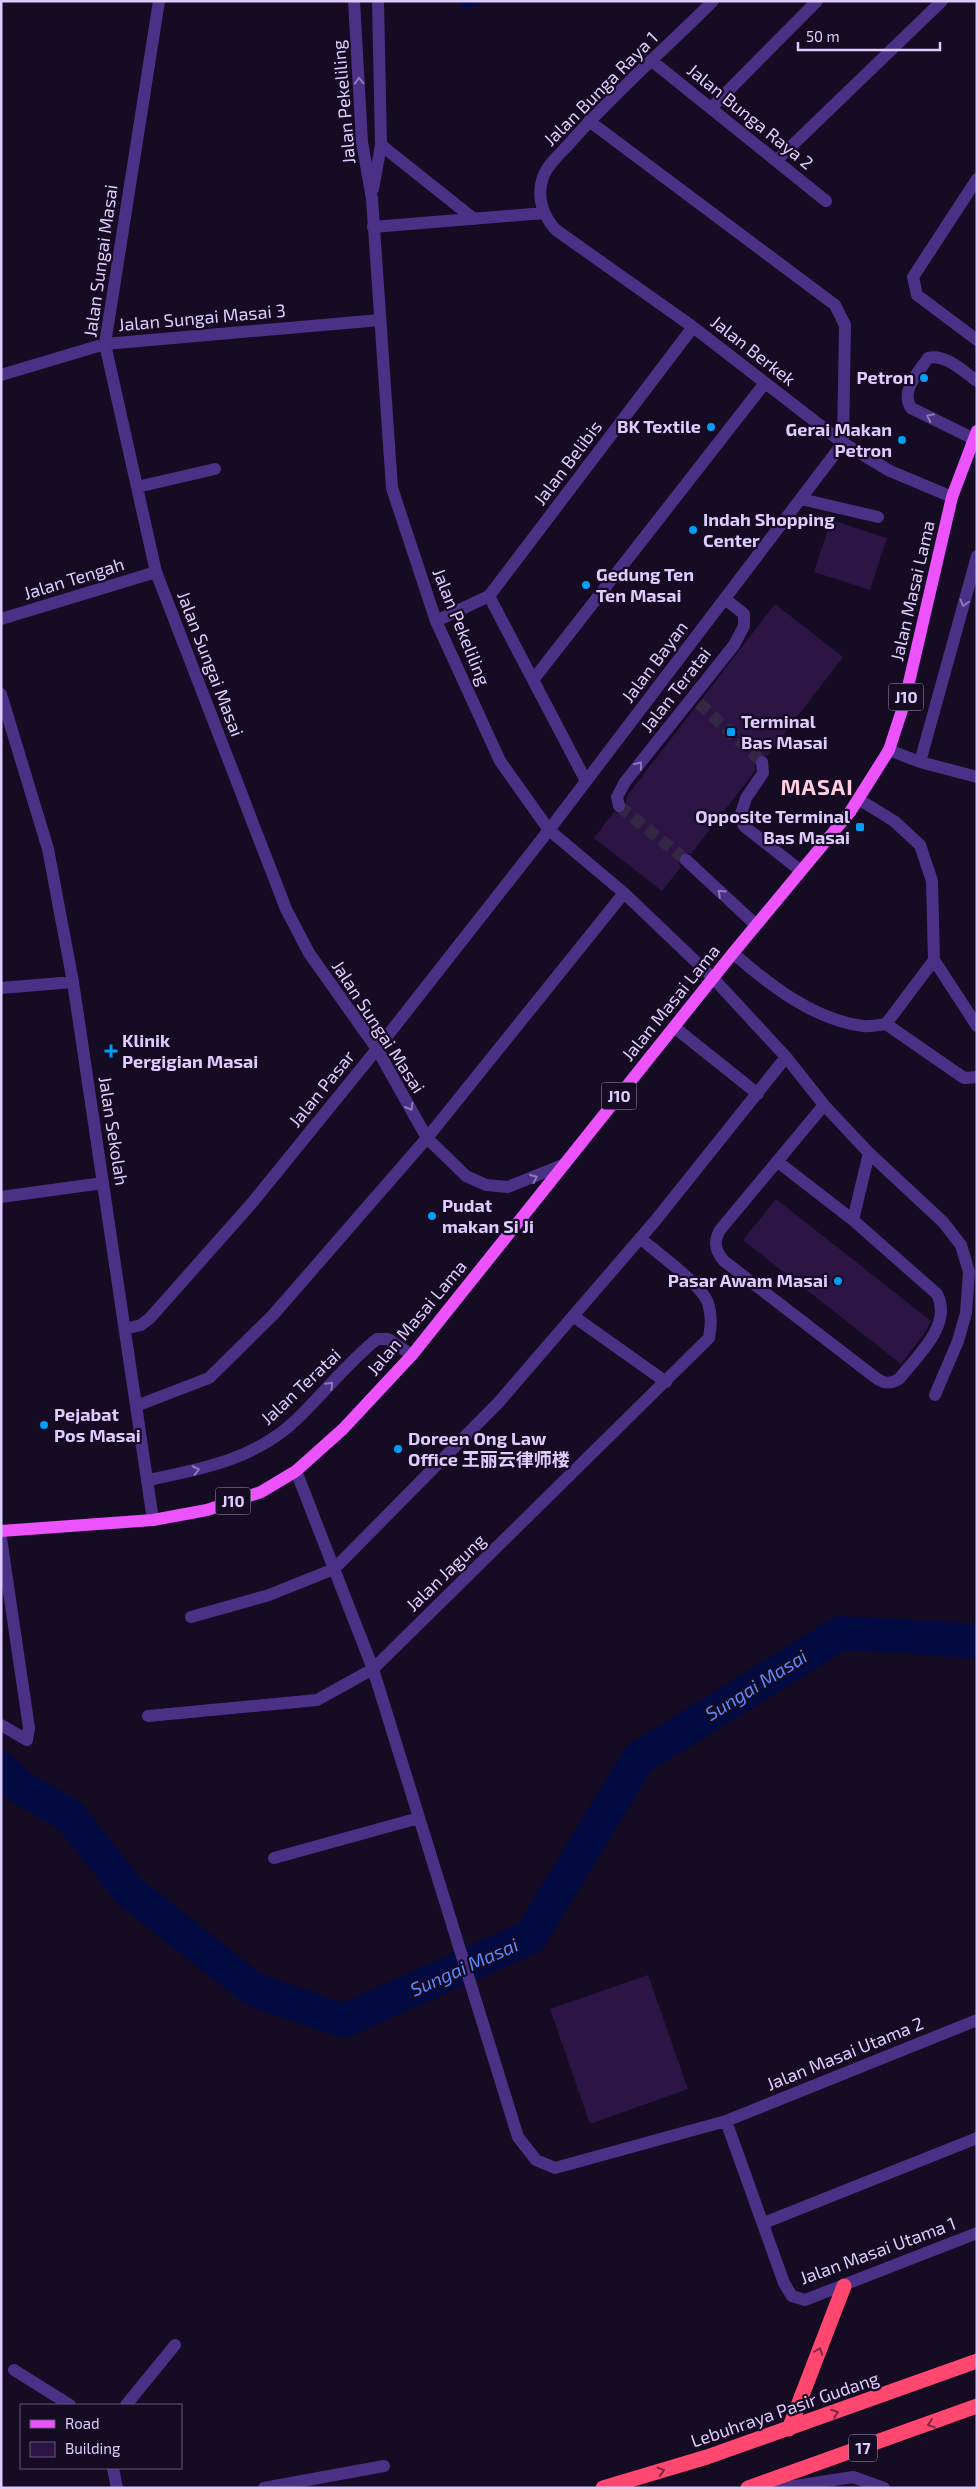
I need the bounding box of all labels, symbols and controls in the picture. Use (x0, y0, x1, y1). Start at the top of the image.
scale bar (798, 20, 940, 52)
street label: Jalan Bunga Raya 1 (538, 26, 662, 150)
text: 50 m (806, 27, 840, 45)
street label: Jalan Pekeliling (327, 39, 359, 165)
street label: Jalan Bunga Raya 2 (683, 59, 818, 174)
one-way arrow (353, 77, 364, 85)
street label: Jalan Sungai Masai (78, 183, 122, 339)
street label: Jalan Sungai Masai 3 (117, 299, 287, 335)
street label: Jalan Berkek (707, 310, 800, 390)
place label: Petron (856, 366, 914, 388)
marker: Petron (918, 372, 930, 384)
one-way arrow (926, 413, 935, 424)
place label: BK Textile (617, 415, 701, 437)
street label: Jalan Belibis (528, 416, 606, 509)
place label: Gerai Makan Petron (786, 418, 892, 461)
marker: BK Textile (705, 421, 717, 433)
marker: Gerai Makan Petron (896, 434, 908, 446)
place label: Indah Shopping Center (703, 508, 835, 551)
street label: Jalan Masai Lama (885, 518, 939, 663)
marker: Indah Shopping Center (687, 524, 699, 536)
street label: Jalan Tengah (21, 552, 127, 604)
place label: Gedung Ten Ten Masai (596, 563, 694, 606)
street label: Jalan Pekeliling (428, 565, 495, 688)
marker: Gedung Ten Ten Masai (580, 579, 592, 591)
street label: Jalan Sungai Masai (173, 588, 249, 739)
one-way arrow (959, 599, 970, 608)
street label: Jalan Bayan (616, 616, 692, 707)
street label: Jalan Teratai (635, 643, 715, 736)
road number: J10 (888, 684, 924, 710)
place label: Terminal Bas Masai (741, 710, 828, 753)
marker: Terminal Bas Masai (725, 726, 737, 738)
one-way arrow (633, 761, 642, 771)
district label: MASAI (780, 773, 854, 799)
place label: Opposite Terminal Bas Masai (695, 805, 850, 848)
marker: Opposite Terminal Bas Masai (854, 821, 866, 833)
one-way arrow (717, 889, 726, 898)
street label: Jalan Masai Lama (616, 940, 724, 1065)
street label: Jalan Sungai Masai (328, 956, 430, 1097)
place label: Klinik Pergigian Masai (122, 1029, 258, 1072)
marker: Klinik Pergigian Masai (104, 1044, 118, 1058)
street label: Jalan Pasar (284, 1046, 359, 1131)
street label: Jalan Sekolah (94, 1075, 133, 1187)
road number: J10 (602, 1082, 636, 1110)
one-way arrow (403, 1102, 413, 1111)
one-way arrow (529, 1173, 538, 1184)
place label: Pudat makan Si Ji (442, 1194, 534, 1237)
marker: Pudat makan Si Ji (426, 1210, 438, 1222)
street label: Jalan Masai Lama (362, 1255, 471, 1379)
place label: Pasar Awam Masai (668, 1269, 828, 1291)
marker: Pasar Awam Masai (832, 1275, 844, 1287)
street label: Jalan Teratai (256, 1344, 345, 1429)
one-way arrow (324, 1382, 333, 1391)
place label: Pejabat Pos Masai (54, 1403, 141, 1446)
marker: Pejabat Pos Masai (38, 1419, 50, 1431)
place label: Doreen Ong Law Office 王丽云律师楼 (408, 1427, 570, 1470)
marker: Doreen Ong Law Office 王丽云律师楼 (392, 1443, 404, 1455)
one-way arrow (191, 1466, 200, 1476)
road number: J10 (216, 1488, 250, 1514)
street label: Jalan Jagung (401, 1529, 490, 1616)
water label: Sungai Masai (701, 1644, 811, 1725)
water label: Sungai Masai (406, 1932, 522, 2001)
street label: Jalan Masai Utama 2 (763, 2012, 926, 2095)
street label: Jalan Masai Utama 1 (797, 2212, 959, 2289)
one-way arrow (813, 2347, 824, 2356)
street label: Lebuhraya Pasir Gudang (688, 2367, 882, 2452)
legend (20, 2404, 182, 2469)
one-way arrow (831, 2409, 839, 2419)
text: Road (65, 2414, 100, 2432)
one-way arrow (928, 2418, 936, 2428)
road number: 17 (849, 2434, 877, 2462)
text: Building (65, 2439, 121, 2457)
one-way arrow (656, 2466, 665, 2476)

